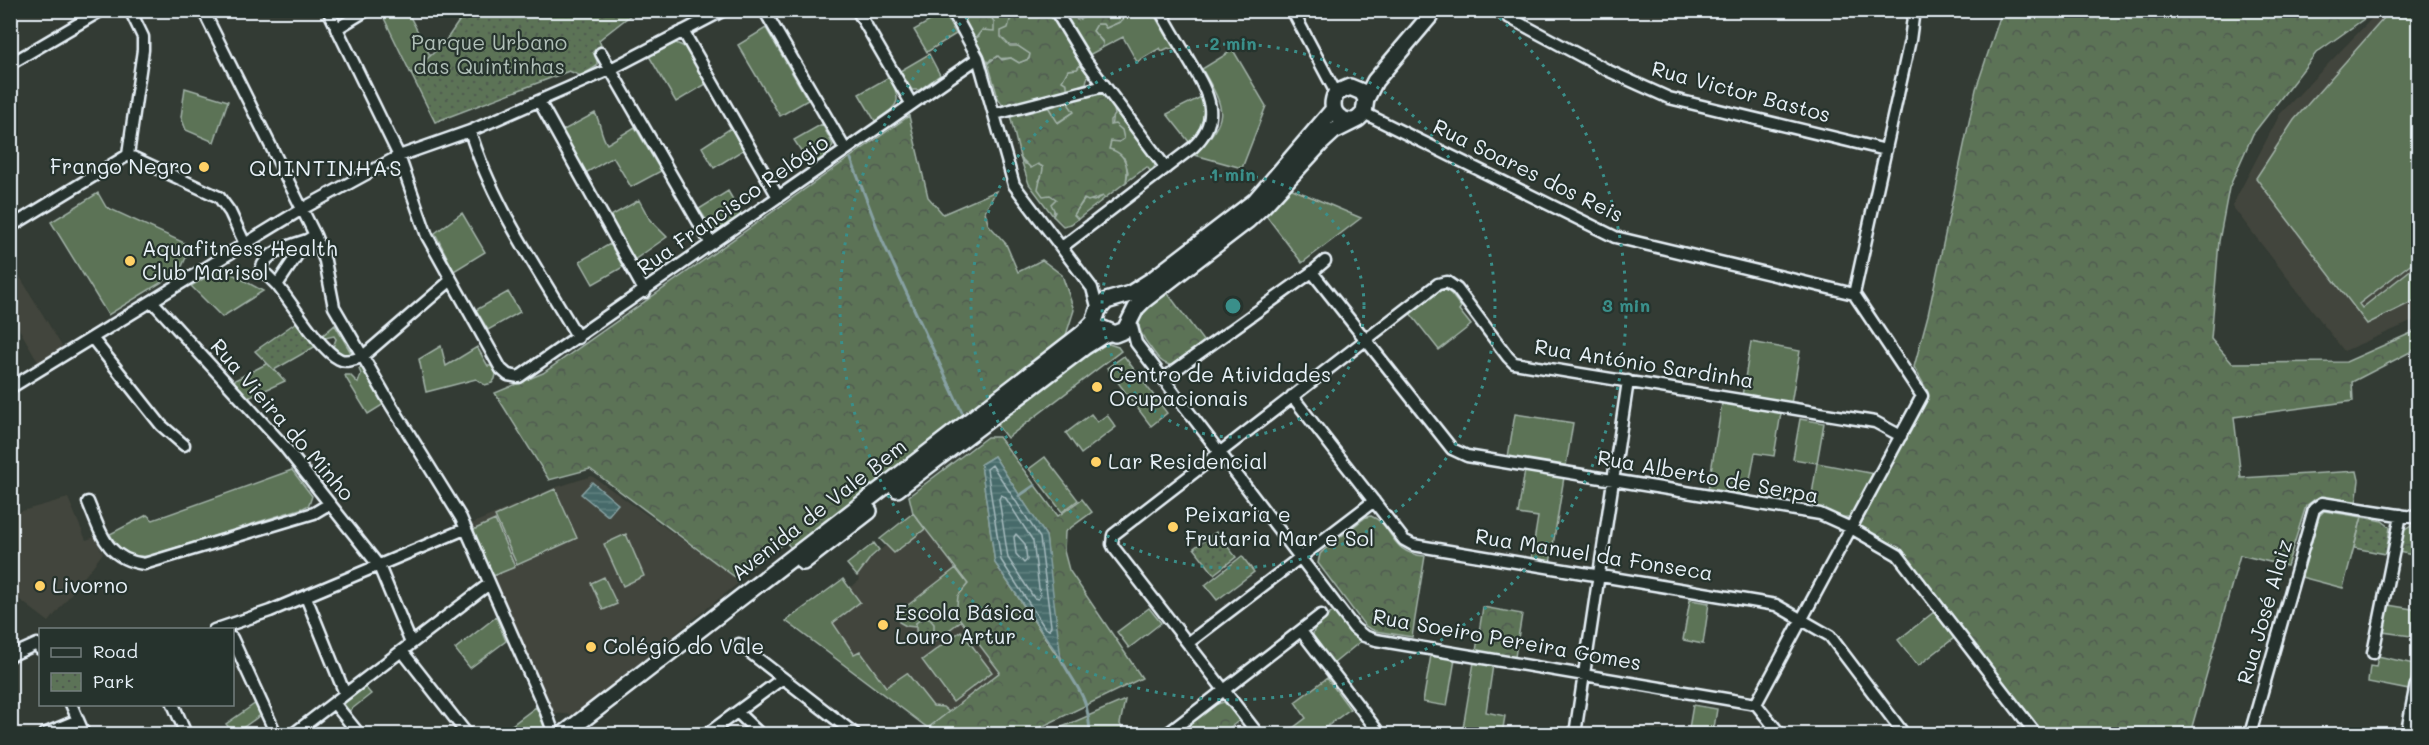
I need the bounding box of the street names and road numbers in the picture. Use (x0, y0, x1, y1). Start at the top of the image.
street label: Rua Victor Bastos (1649, 54, 1834, 127)
street label: Rua Soares dos Reis (1429, 112, 1628, 227)
street label: Rua Francisco Relógio (631, 127, 833, 280)
street label: Rua Vieira do Minho (205, 332, 361, 506)
street label: Rua António Sardinha (1533, 332, 1756, 393)
street label: Avenida de Vale Bem (725, 432, 911, 586)
street label: Rua Alberto de Serpa (1595, 443, 1821, 508)
street label: Rua Manuel da Fonseca (1473, 521, 1715, 586)
street label: Rua José Alaiz (2230, 536, 2297, 687)
street label: Rua Soeiro Pereira Gomes (1371, 602, 1644, 675)

